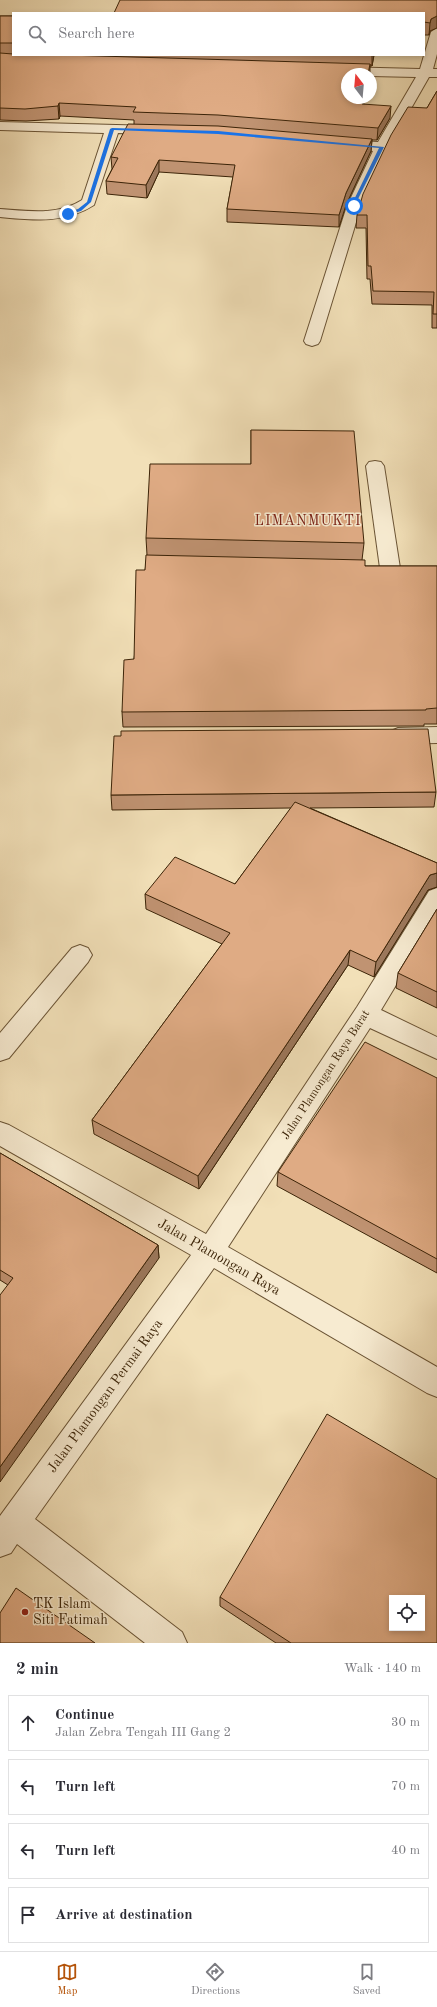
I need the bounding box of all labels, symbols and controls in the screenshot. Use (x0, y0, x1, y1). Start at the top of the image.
search box (12, 12, 425, 56)
icon: search (26, 23, 48, 45)
text: Search here (58, 27, 135, 42)
north arrow (341, 68, 377, 104)
route start (345, 197, 363, 215)
route end (59, 205, 77, 223)
district label: LIMANMUKTI (255, 514, 361, 528)
street label: Jalan Plamongan Raya Barat (280, 1008, 372, 1142)
street label: Jalan Plamongan Raya (155, 1216, 283, 1298)
street label: Jalan Plamongan Permai Raya (45, 1317, 165, 1475)
map controls (389, 1595, 425, 1631)
button: locate (389, 1595, 425, 1631)
place label: TK Islam Siti Fatimah (33, 1597, 108, 1627)
marker: TK Islam Siti Fatimah (20, 1607, 30, 1617)
text: 2 min (16, 1661, 59, 1678)
text: Walk · 140 m (344, 1662, 421, 1675)
text: Continue (55, 1708, 114, 1723)
icon: ahead (17, 1712, 39, 1734)
text: 30 m (391, 1716, 420, 1729)
text: Jalan Zebra Tengah III Gang 2 (55, 1726, 231, 1739)
icon: left (17, 1776, 39, 1798)
text: Turn left (55, 1780, 115, 1795)
text: 70 m (391, 1780, 420, 1793)
icon: left (17, 1840, 39, 1862)
text: Turn left (55, 1844, 115, 1859)
text: 40 m (391, 1844, 420, 1857)
icon: arrive (17, 1904, 39, 1926)
text: Arrive at destination (55, 1908, 193, 1923)
tab: Map (56, 1961, 78, 1999)
tab: Directions (191, 1961, 240, 1999)
tab: Saved (353, 1961, 381, 1999)

